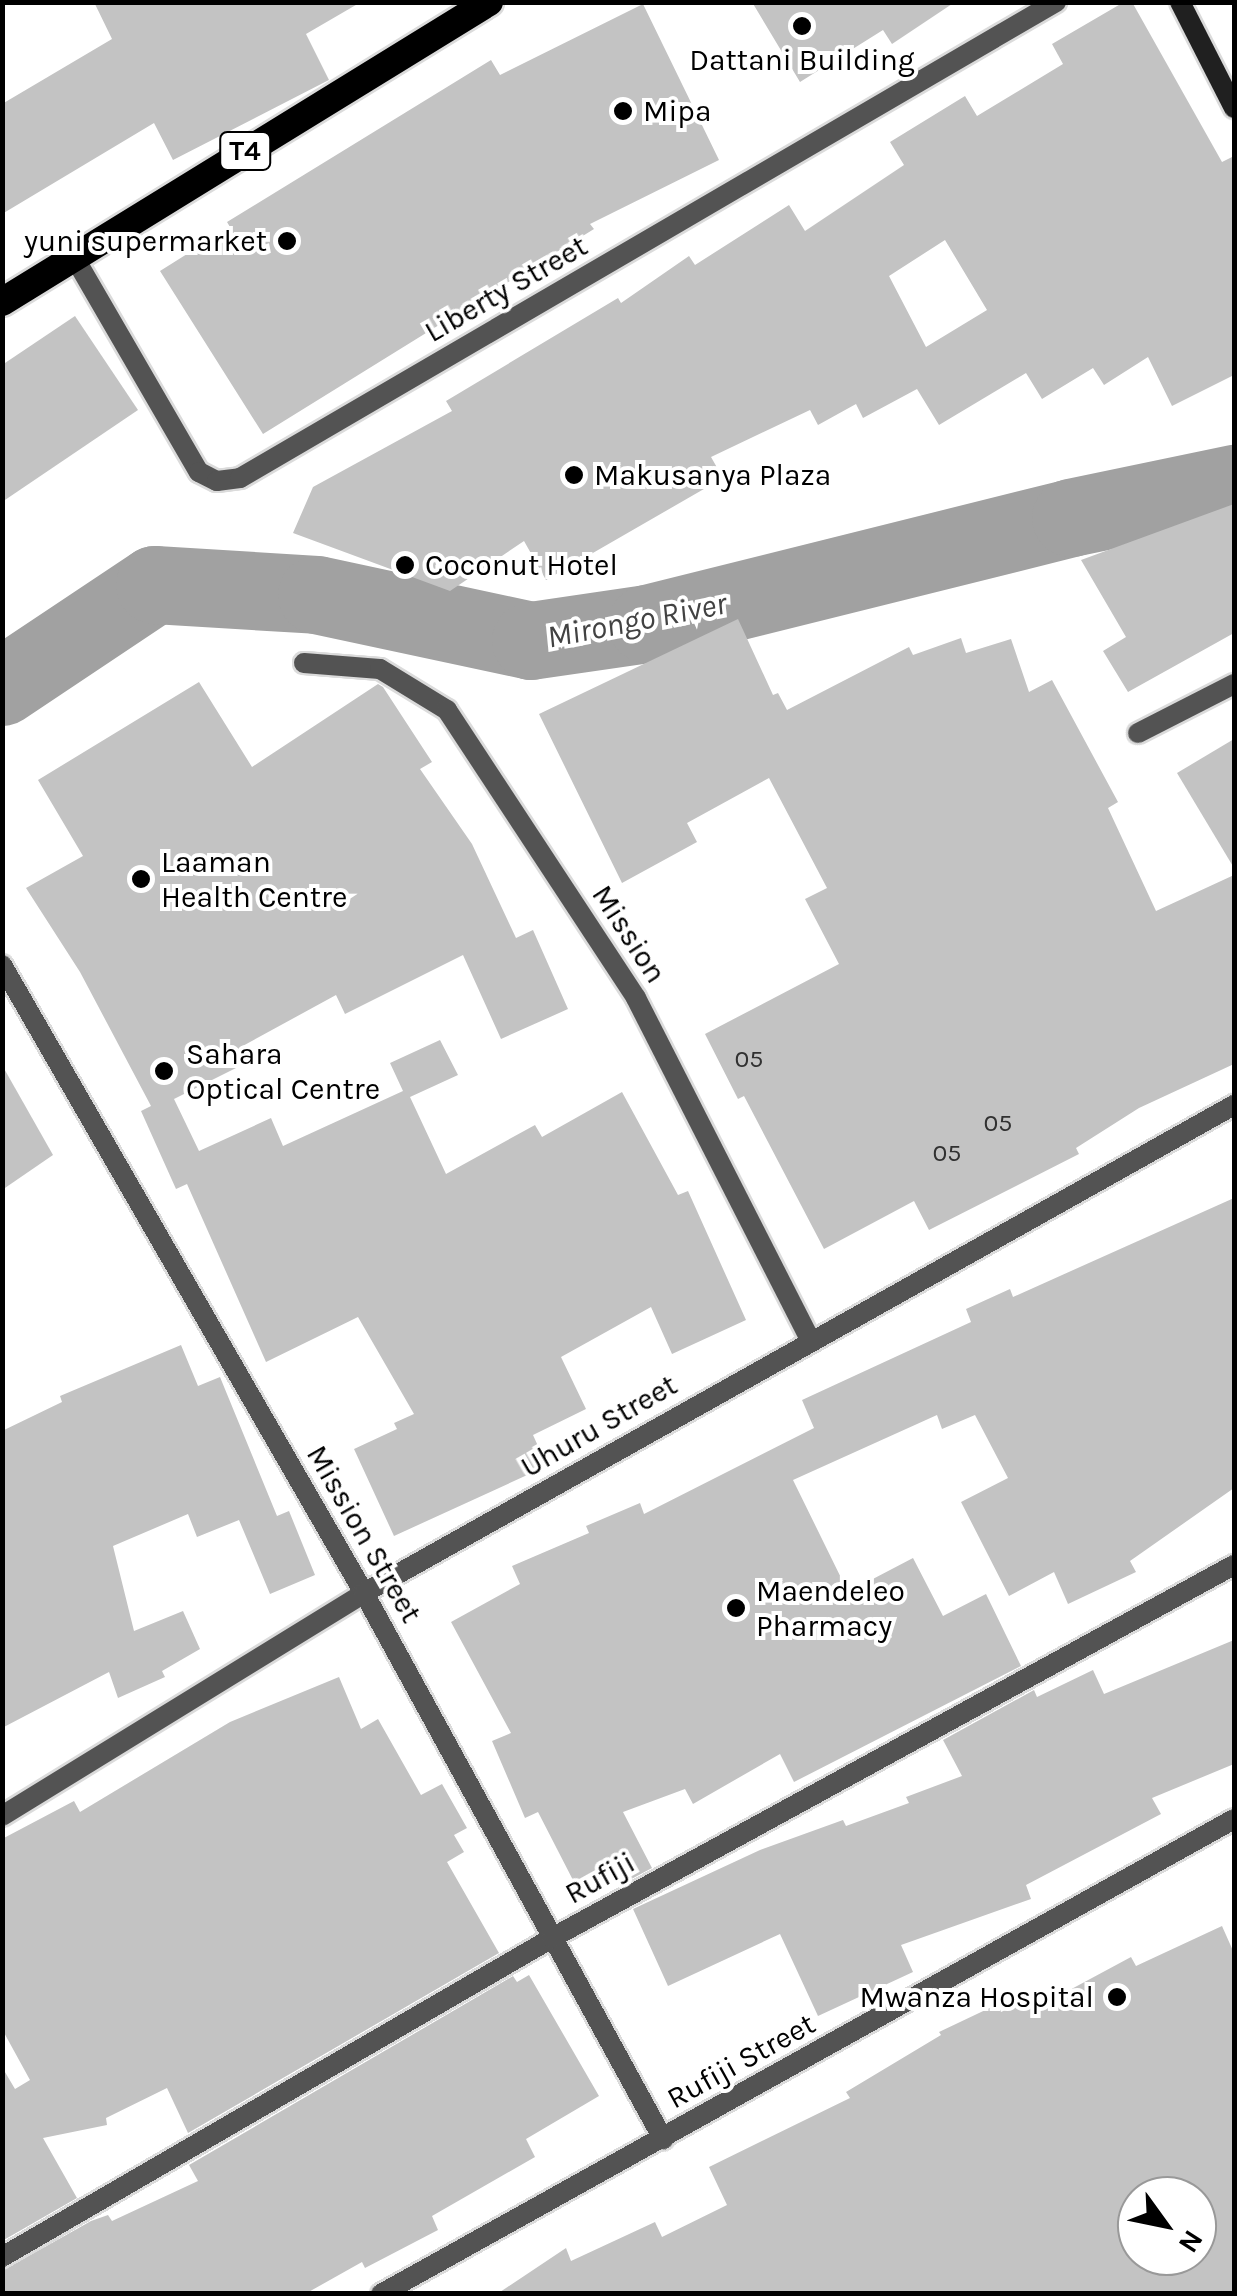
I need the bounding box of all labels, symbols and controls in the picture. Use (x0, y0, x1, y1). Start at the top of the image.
marker: Dattani Building (791, 15, 813, 37)
place label: Dattani Building (689, 42, 915, 78)
place label: Mipa (643, 93, 711, 129)
marker: Mipa (612, 100, 634, 122)
road number: T4 (218, 128, 272, 174)
place label: yuni supermarket (24, 223, 267, 259)
street label: Liberty Street (418, 228, 594, 350)
marker: yuni supermarket (276, 230, 298, 252)
place label: Makusanya Plaza (594, 457, 831, 493)
marker: Makusanya Plaza (563, 464, 585, 486)
place label: Coconut Hotel (425, 547, 618, 583)
marker: Coconut Hotel (394, 554, 416, 576)
water label: Mirongo River (544, 585, 730, 657)
place label: Laaman Health Centre (161, 844, 347, 914)
marker: Laaman Health Centre (130, 868, 152, 890)
street label: Mission (584, 878, 674, 990)
place label: Sahara Optical Centre (186, 1036, 380, 1106)
house number: 05 (735, 1044, 763, 1074)
marker: Sahara Optical Centre (151, 1058, 177, 1084)
house number: 05 (984, 1108, 1012, 1138)
house number: 05 (933, 1138, 961, 1168)
street label: Uhuru Street (515, 1367, 683, 1485)
street label: Mission Street (299, 1439, 429, 1629)
place label: Maendeleo Pharmacy (756, 1573, 905, 1644)
marker: Maendeleo Pharmacy (725, 1597, 747, 1619)
street label: Rufiji (559, 1844, 641, 1912)
place label: Mwanza Hospital (859, 1979, 1094, 2015)
marker: Mwanza Hospital (1104, 1984, 1130, 2010)
street label: Rufiji Street (661, 2006, 821, 2116)
north arrow (1117, 2176, 1217, 2276)
text: N (1172, 2224, 1210, 2259)

